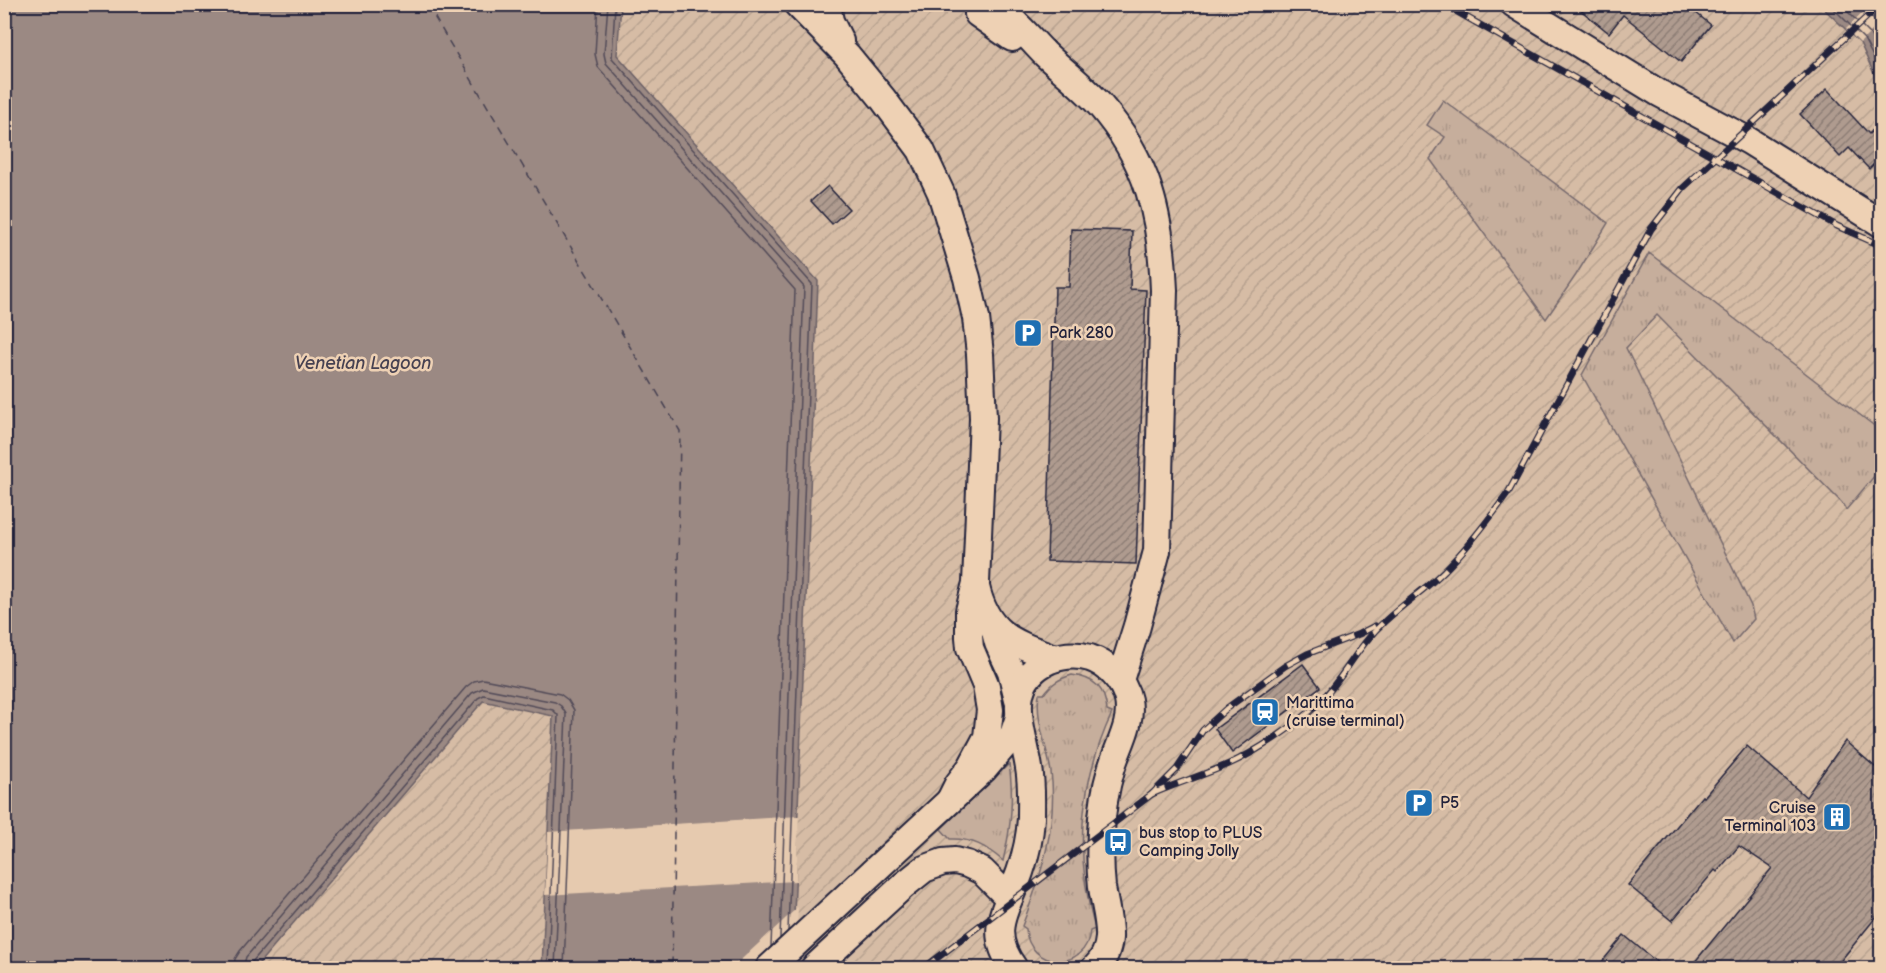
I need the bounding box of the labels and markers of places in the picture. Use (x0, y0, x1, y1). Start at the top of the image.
parking icon: Park 280 (1012, 317, 1044, 349)
place label: Park 280 (1049, 324, 1114, 343)
place label: Marittima (cruise terminal) (1286, 694, 1405, 731)
station icon: Marittima (cruise terminal) (1249, 696, 1281, 728)
parking icon: P5 (1403, 787, 1435, 819)
place label: P5 (1440, 794, 1459, 813)
place label: Cruise Terminal 103 (1724, 799, 1817, 836)
building icon: Cruise Terminal 103 (1821, 801, 1853, 833)
place label: bus stop to PLUS Camping Jolly (1139, 824, 1263, 861)
bus stop icon: bus stop to PLUS Camping Jolly (1102, 826, 1134, 858)

